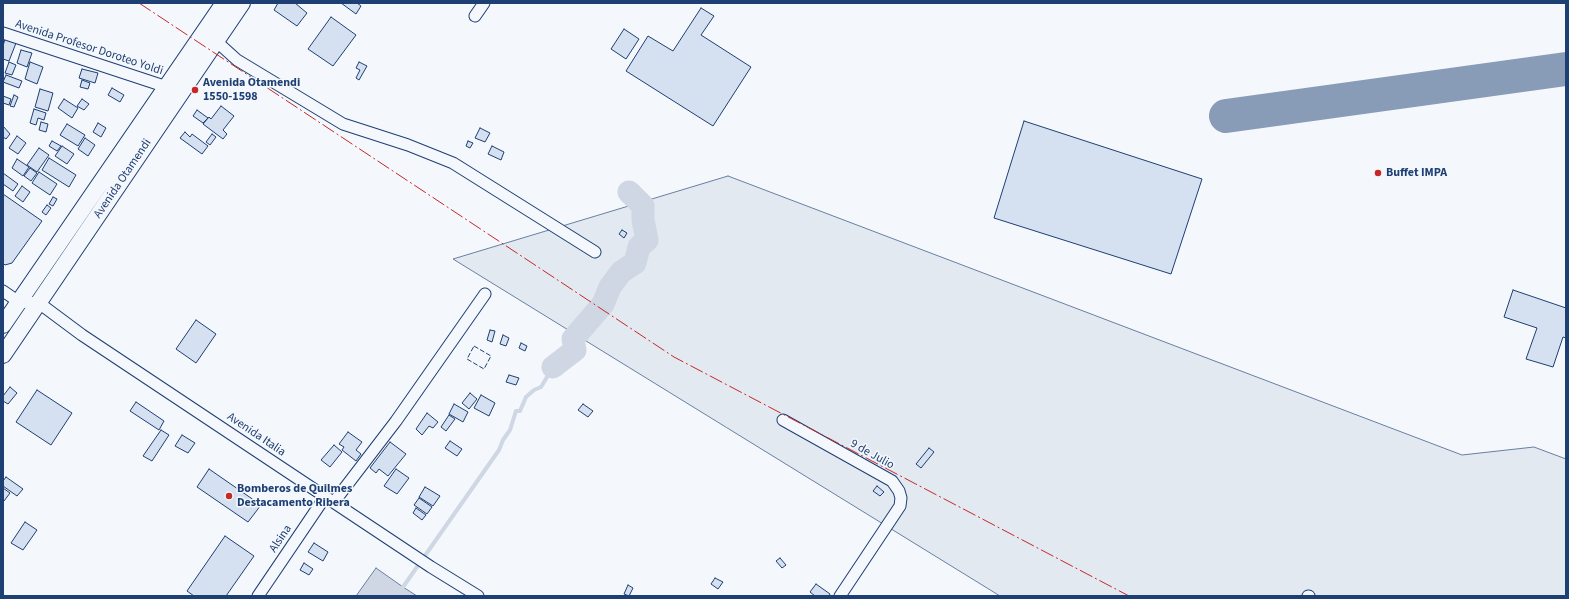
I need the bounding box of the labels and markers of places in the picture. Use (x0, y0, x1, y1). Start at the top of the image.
place label: Avenida Otamendi 1550-1598 (203, 76, 300, 104)
marker: Avenida Otamendi 1550-1598 (190, 85, 200, 95)
place label: Buffet IMPA (1386, 166, 1447, 180)
marker: Buffet IMPA (1373, 168, 1383, 178)
place label: Bomberos de Quilmes Destacamento Ribera (237, 482, 352, 510)
marker: Bomberos de Quilmes Destacamento Ribera (224, 491, 234, 501)

